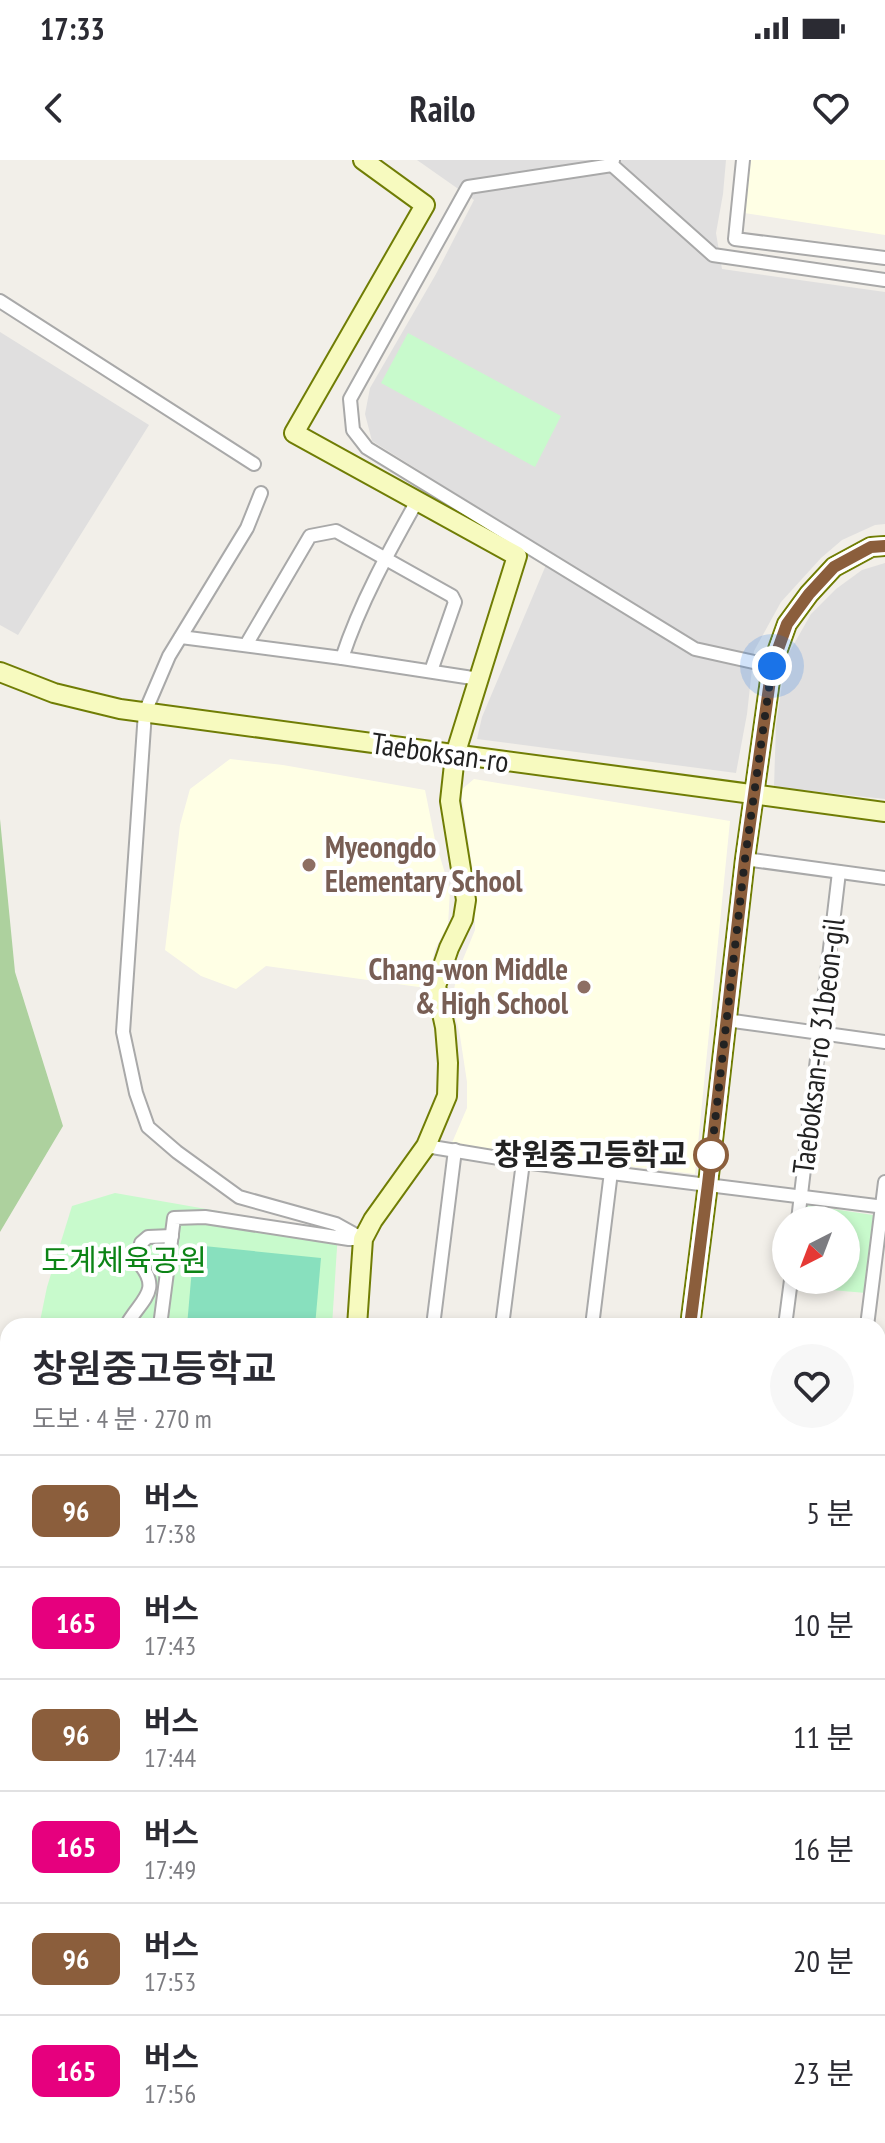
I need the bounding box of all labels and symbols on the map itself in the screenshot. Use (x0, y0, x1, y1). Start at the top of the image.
your location (752, 646, 792, 686)
street label: Taeboksan-ro (369, 723, 511, 780)
place label: Myeongdo Elementary School (325, 827, 523, 900)
marker: Myeongdo Elementary School (300, 856, 318, 874)
street label: Taeboksan-ro 31beon-gil (782, 915, 853, 1176)
place label: Chang-won Middle & High School (369, 949, 569, 1022)
marker: Chang-won Middle & High School (575, 978, 593, 996)
place label: 창원중고등학교 (494, 1134, 687, 1173)
marker: 창원중고등학교 (694, 1138, 728, 1172)
north arrow (772, 1206, 860, 1294)
park label: 도계체육공원 (41, 1240, 207, 1279)

